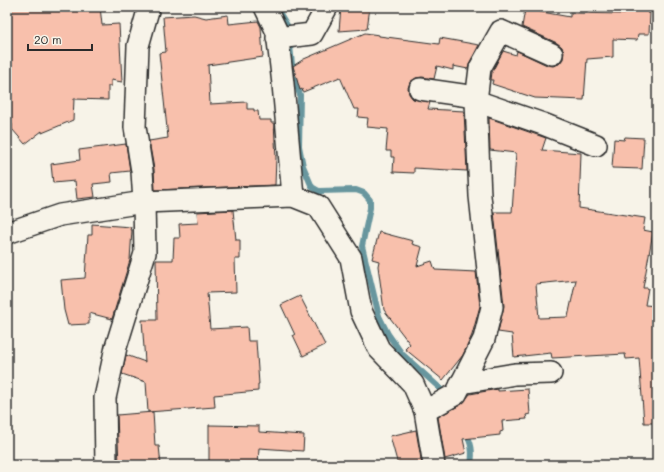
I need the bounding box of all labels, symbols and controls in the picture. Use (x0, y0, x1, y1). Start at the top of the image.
scale bar (28, 26, 92, 52)
text: 20 m (34, 31, 62, 47)

